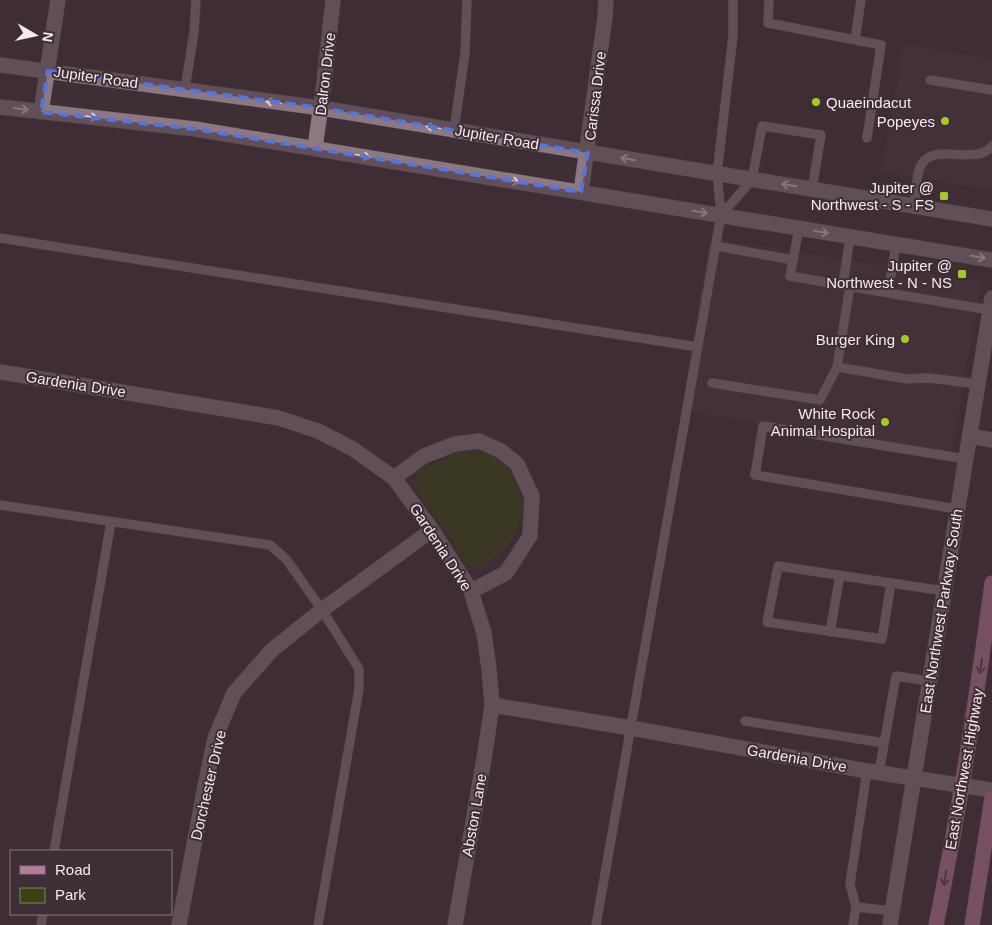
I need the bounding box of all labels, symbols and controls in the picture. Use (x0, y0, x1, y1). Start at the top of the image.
north arrow (10, 10, 60, 60)
text: N (39, 31, 57, 43)
street label: Dalron Drive (311, 32, 339, 116)
street label: Carissa Drive (581, 50, 609, 142)
street label: Jupiter Road (53, 63, 139, 91)
place label: Quaeindacut (826, 94, 912, 111)
one-way arrow (265, 96, 281, 106)
marker: Quaeindacut (810, 96, 822, 108)
one-way arrow (12, 104, 28, 114)
one-way arrow (82, 112, 98, 122)
place label: Popeyes (877, 113, 935, 130)
marker: Popeyes (939, 115, 951, 127)
one-way arrow (426, 121, 442, 131)
street label: Jupiter Road (454, 121, 540, 153)
one-way arrow (355, 152, 371, 162)
one-way arrow (620, 154, 636, 164)
one-way arrow (504, 176, 520, 186)
place label: Jupiter @ Northwest - S - FS (811, 179, 934, 213)
one-way arrow (781, 180, 797, 190)
marker: Jupiter @ Northwest - S - FS (938, 190, 950, 202)
one-way arrow (692, 207, 708, 217)
one-way arrow (813, 227, 829, 237)
one-way arrow (970, 253, 986, 263)
place label: Jupiter @ Northwest - N - NS (826, 257, 952, 291)
marker: Jupiter @ Northwest - N - NS (956, 268, 968, 280)
place label: Burger King (816, 331, 895, 348)
marker: Burger King (899, 333, 911, 345)
street label: Gardenia Drive (25, 368, 127, 400)
place label: White Rock Animal Hospital (771, 405, 875, 439)
marker: White Rock Animal Hospital (879, 416, 891, 428)
street label: Gardenia Drive (406, 500, 476, 594)
street label: East Northwest Parkway South (916, 508, 966, 714)
one-way arrow (976, 657, 986, 673)
street label: East Northwest Highway (941, 687, 987, 851)
street label: Dorchester Drive (187, 728, 229, 842)
street label: Gardenia Drive (746, 741, 848, 775)
street label: Abston Lane (458, 772, 490, 858)
legend (10, 850, 172, 915)
text: Road (55, 861, 91, 878)
one-way arrow (940, 869, 950, 885)
text: Park (55, 886, 86, 903)

